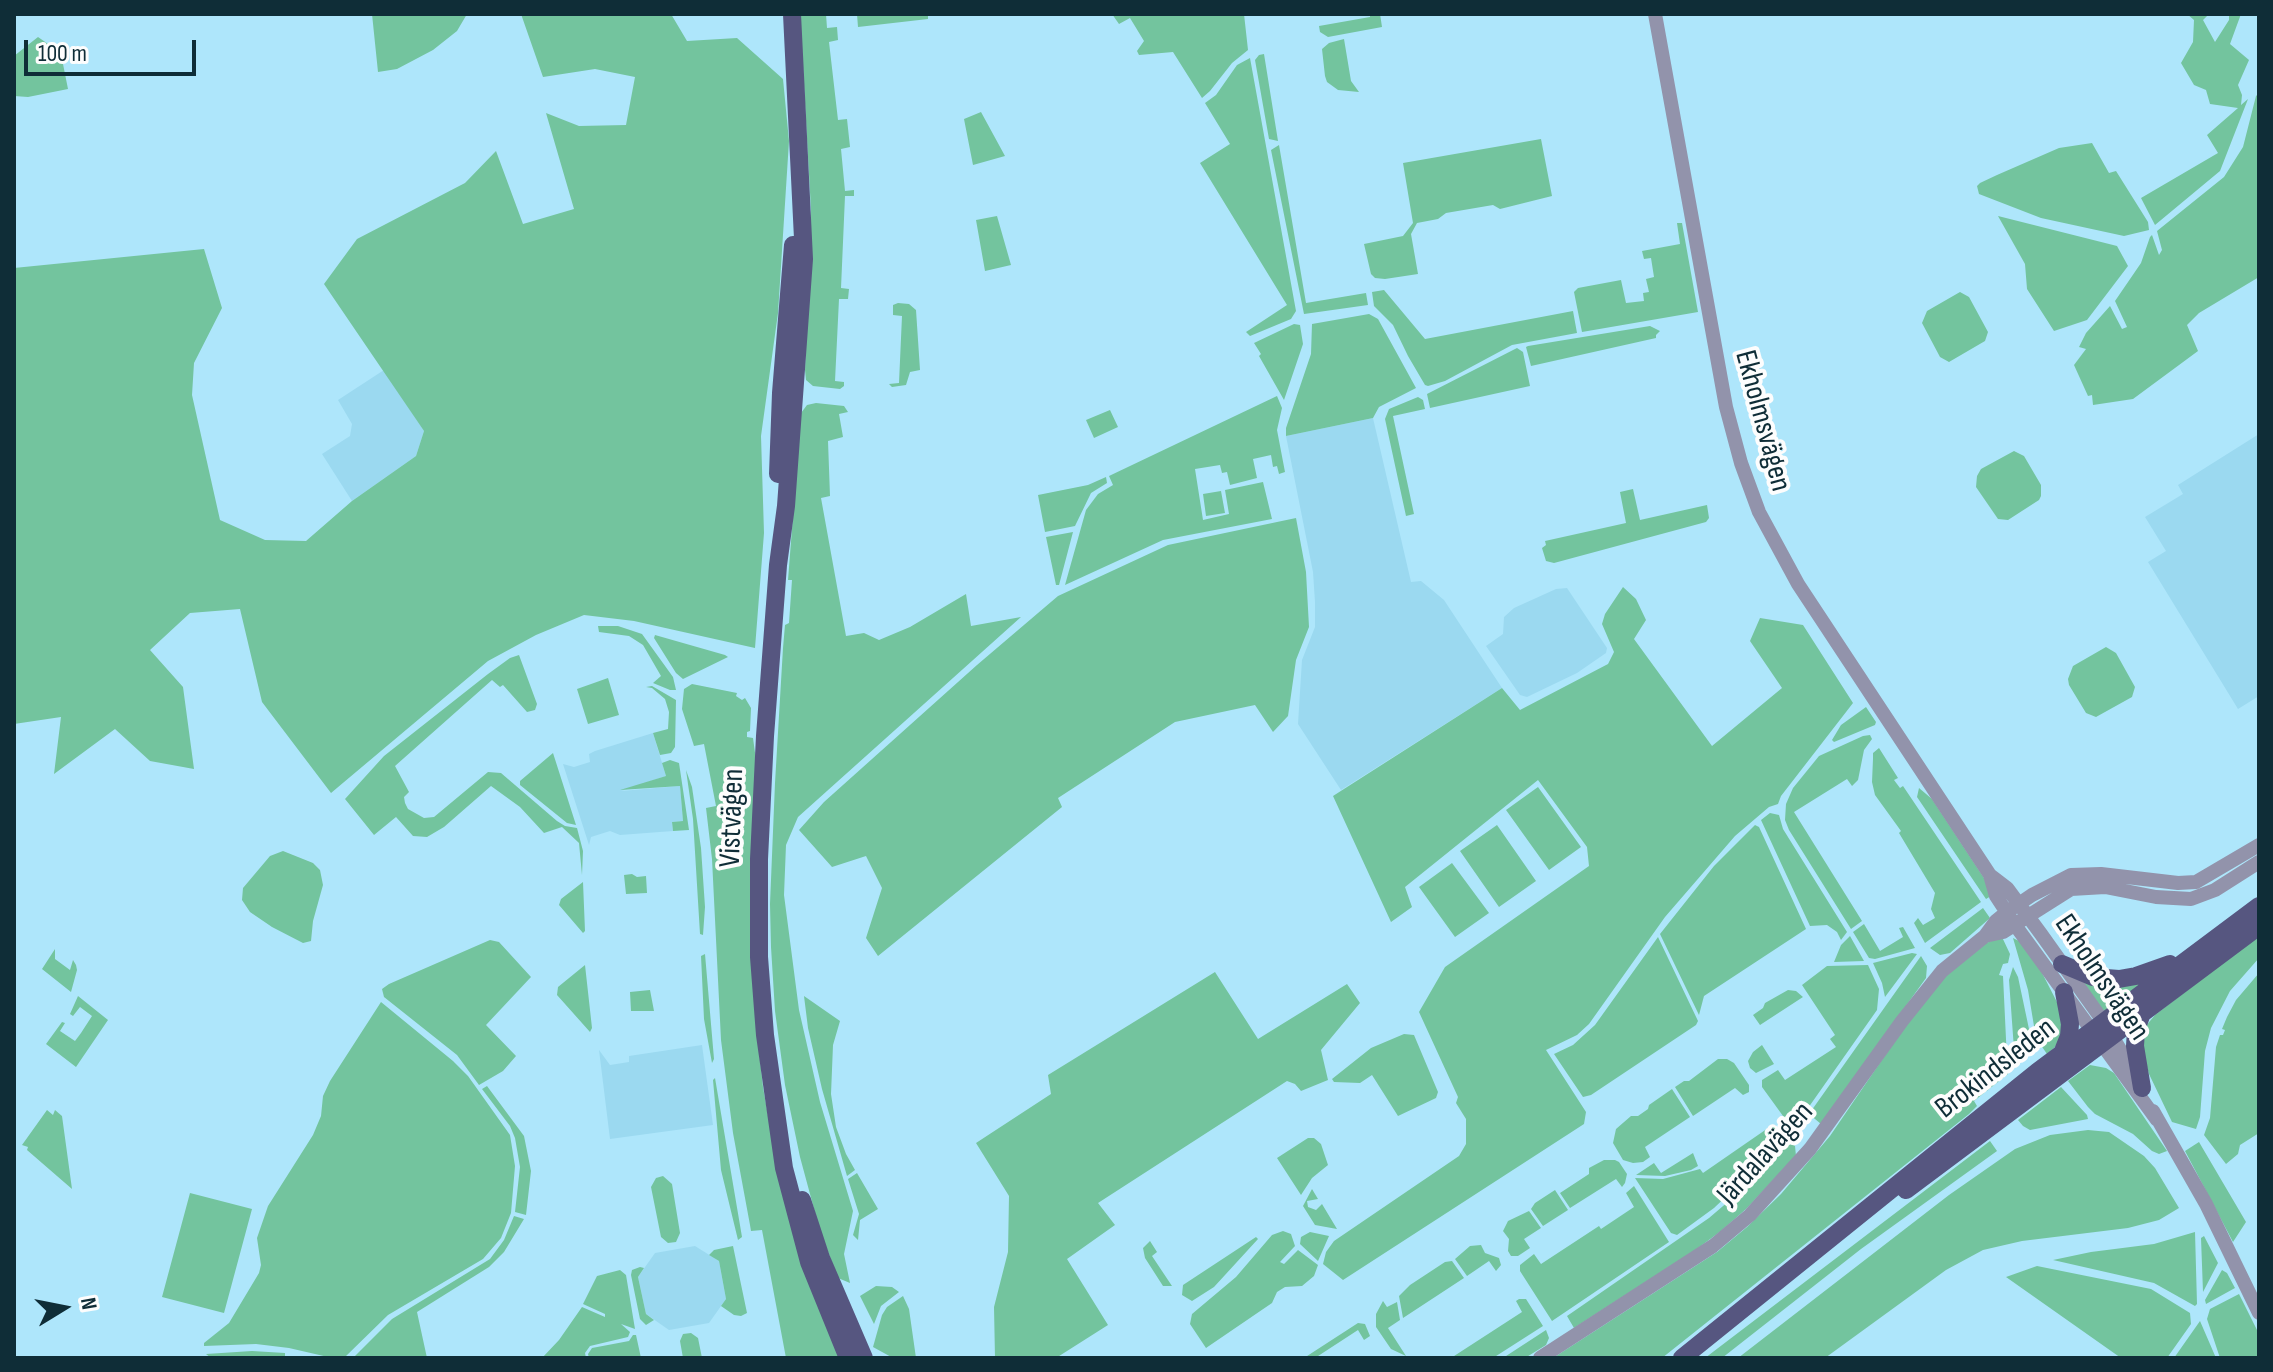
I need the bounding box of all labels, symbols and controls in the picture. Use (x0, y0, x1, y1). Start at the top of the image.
scale bar (28, 24, 200, 74)
text: 100 m (38, 39, 87, 68)
street label: Ekholmsvägen (1726, 347, 1798, 495)
street label: Vistvägen (713, 768, 753, 868)
street label: Ekholmsvägen (2046, 908, 2156, 1048)
street label: Brokindsleden (1929, 1011, 2063, 1127)
street label: Järdalavägen (1710, 1095, 1822, 1213)
north arrow (24, 1268, 104, 1348)
text: N (74, 1296, 102, 1312)

